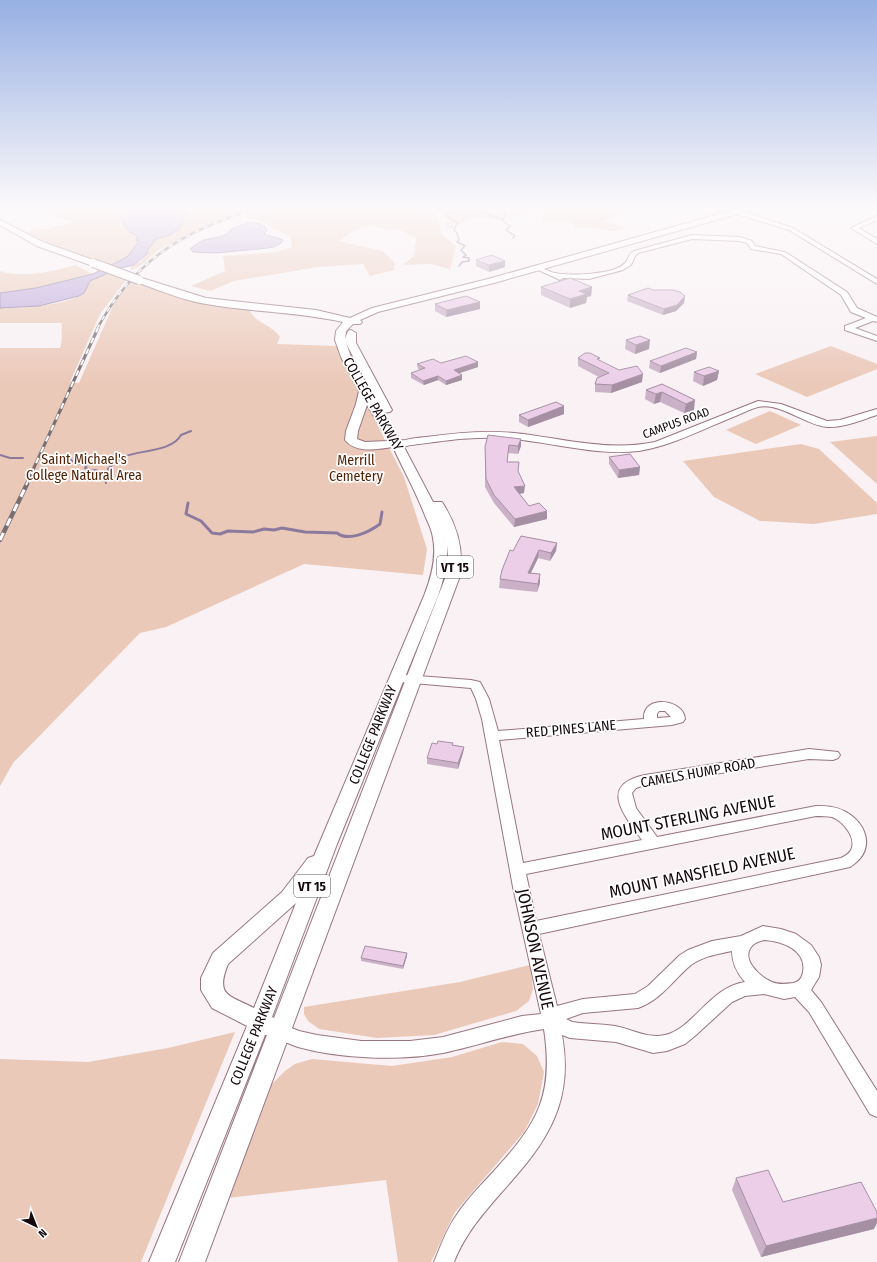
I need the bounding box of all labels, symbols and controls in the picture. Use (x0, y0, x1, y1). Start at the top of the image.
street label: COLLEGE PARKWAY (339, 354, 407, 454)
street label: CAMPUS ROAD (641, 404, 711, 442)
park label: Saint Michael's College Natural Area (26, 451, 142, 484)
park label: Merrill Cemetery (329, 452, 384, 485)
road number: VT 15 (437, 556, 473, 578)
street label: COLLEGE PARKWAY (345, 683, 401, 787)
street label: RED PINES LANE (525, 717, 617, 741)
street label: CAMELS HUMP ROAD (639, 755, 757, 791)
street label: MOUNT STERLING AVENUE (599, 791, 777, 845)
street label: MOUNT MANSFIELD AVENUE (607, 843, 797, 903)
road number: VT 15 (294, 875, 330, 897)
street label: JOHNSON AVENUE (512, 887, 558, 1011)
street label: COLLEGE PARKWAY (226, 984, 282, 1088)
north arrow (16, 1206, 56, 1246)
text: N (36, 1226, 49, 1240)

